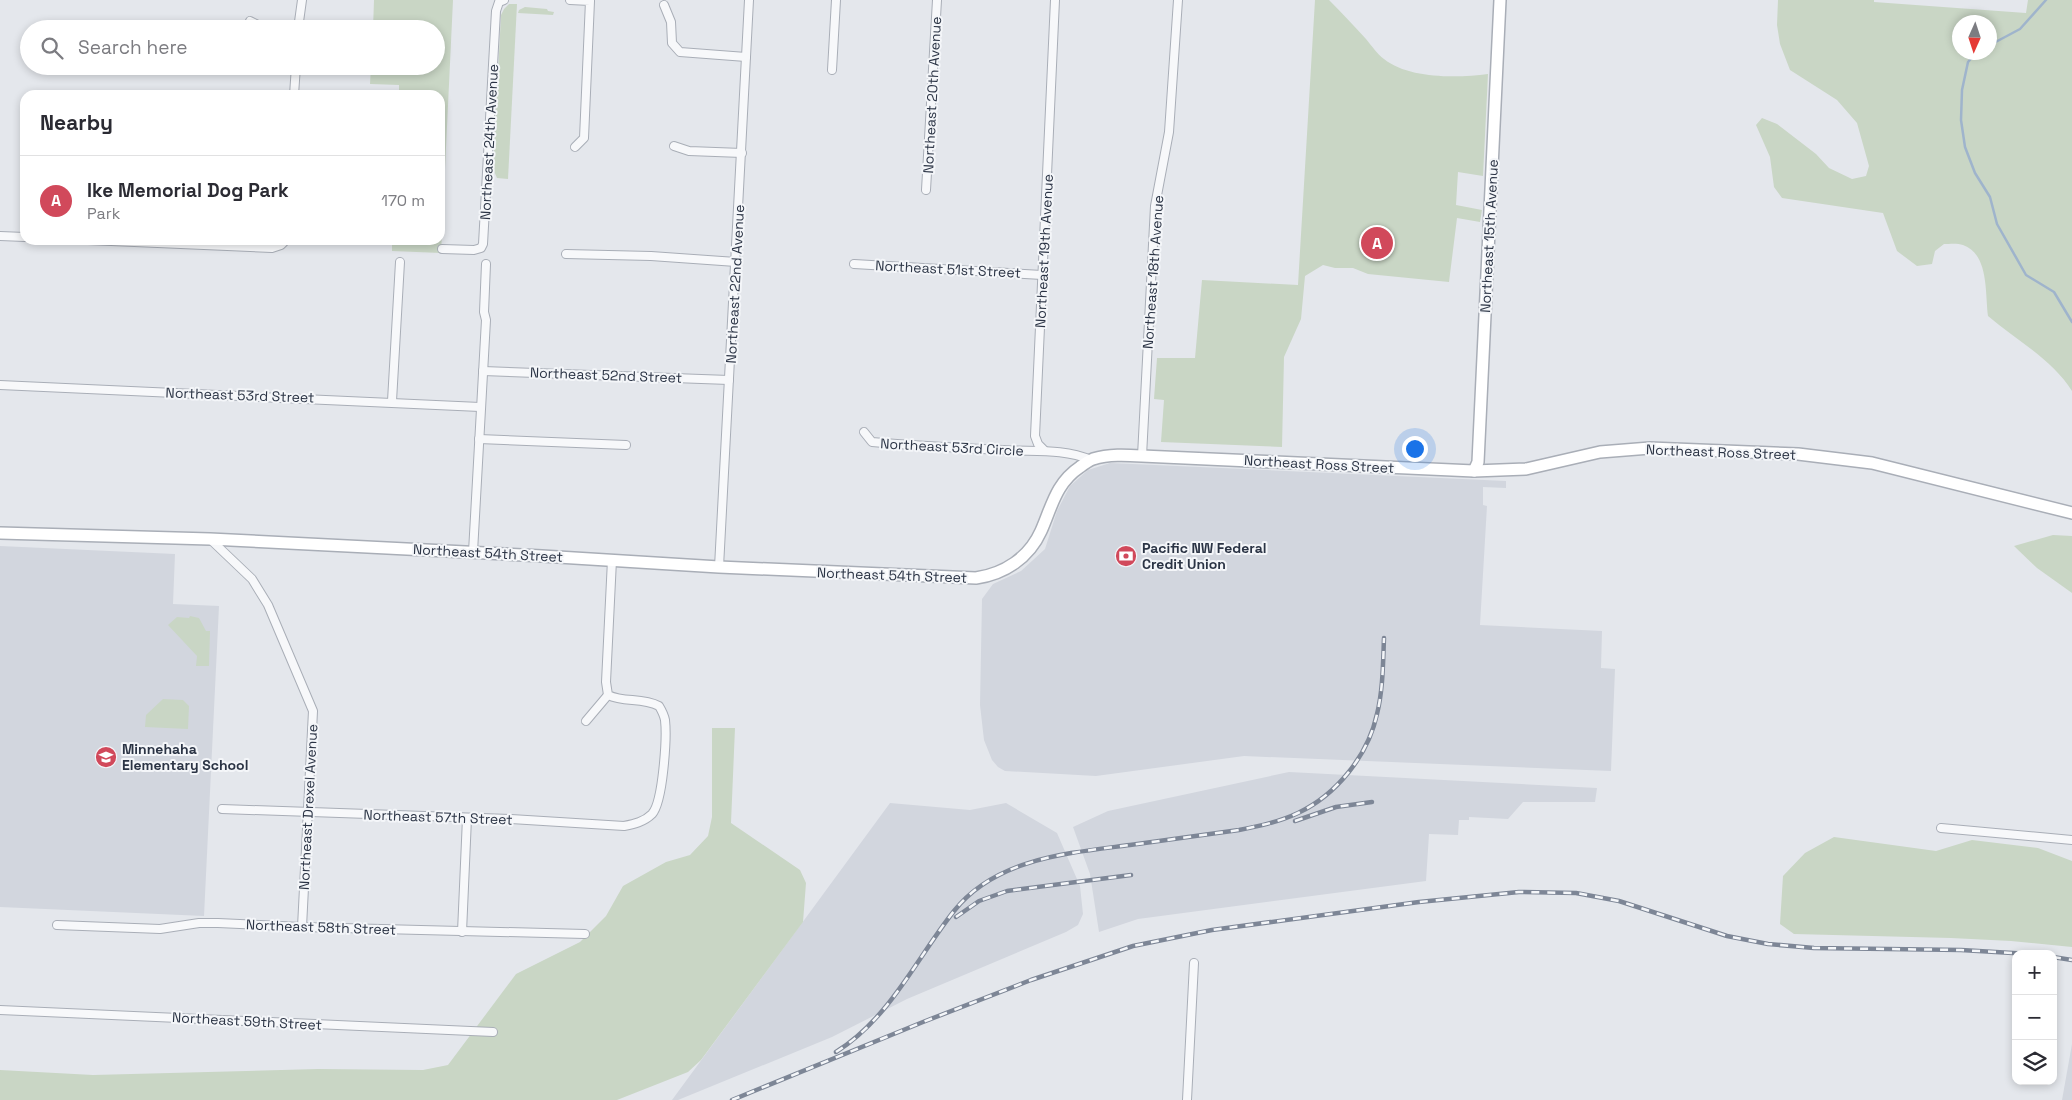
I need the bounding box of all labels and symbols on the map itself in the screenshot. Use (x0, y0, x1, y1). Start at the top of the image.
north arrow (1952, 15, 1997, 60)
street label: Northeast 20th Avenue (919, 16, 945, 174)
street label: Northeast 24th Avenue (476, 63, 502, 221)
street label: Northeast 15th Avenue (1476, 159, 1502, 313)
street label: Northeast 19th Avenue (1031, 174, 1057, 328)
street label: Northeast 18th Avenue (1139, 194, 1167, 350)
street label: Northeast 22nd Avenue (722, 204, 748, 364)
pin: A (1361, 224, 1393, 262)
street label: Northeast 51st Street (875, 256, 1021, 282)
street label: Northeast 52nd Street (529, 363, 683, 387)
street label: Northeast 53rd Street (165, 383, 315, 407)
street label: Northeast 53rd Circle (880, 434, 1024, 460)
your location (1402, 436, 1428, 462)
street label: Northeast Ross Street (1646, 440, 1796, 464)
street label: Northeast Ross Street (1243, 451, 1395, 477)
place label: Pacific NW Federal Credit Union (1142, 539, 1267, 573)
street label: Northeast 54th Street (412, 540, 564, 566)
bank icon: Pacific NW Federal Credit Union (1114, 544, 1138, 568)
street label: Northeast 54th Street (817, 563, 967, 587)
street label: Northeast Drexel Avenue (295, 723, 321, 891)
place label: Minnehaha Elementary School (122, 740, 248, 774)
school or university icon: Minnehaha Elementary School (94, 745, 118, 769)
street label: Northeast 57th Street (363, 805, 513, 829)
street label: Northeast 58th Street (246, 915, 396, 939)
street label: Northeast 59th Street (172, 1008, 322, 1034)

